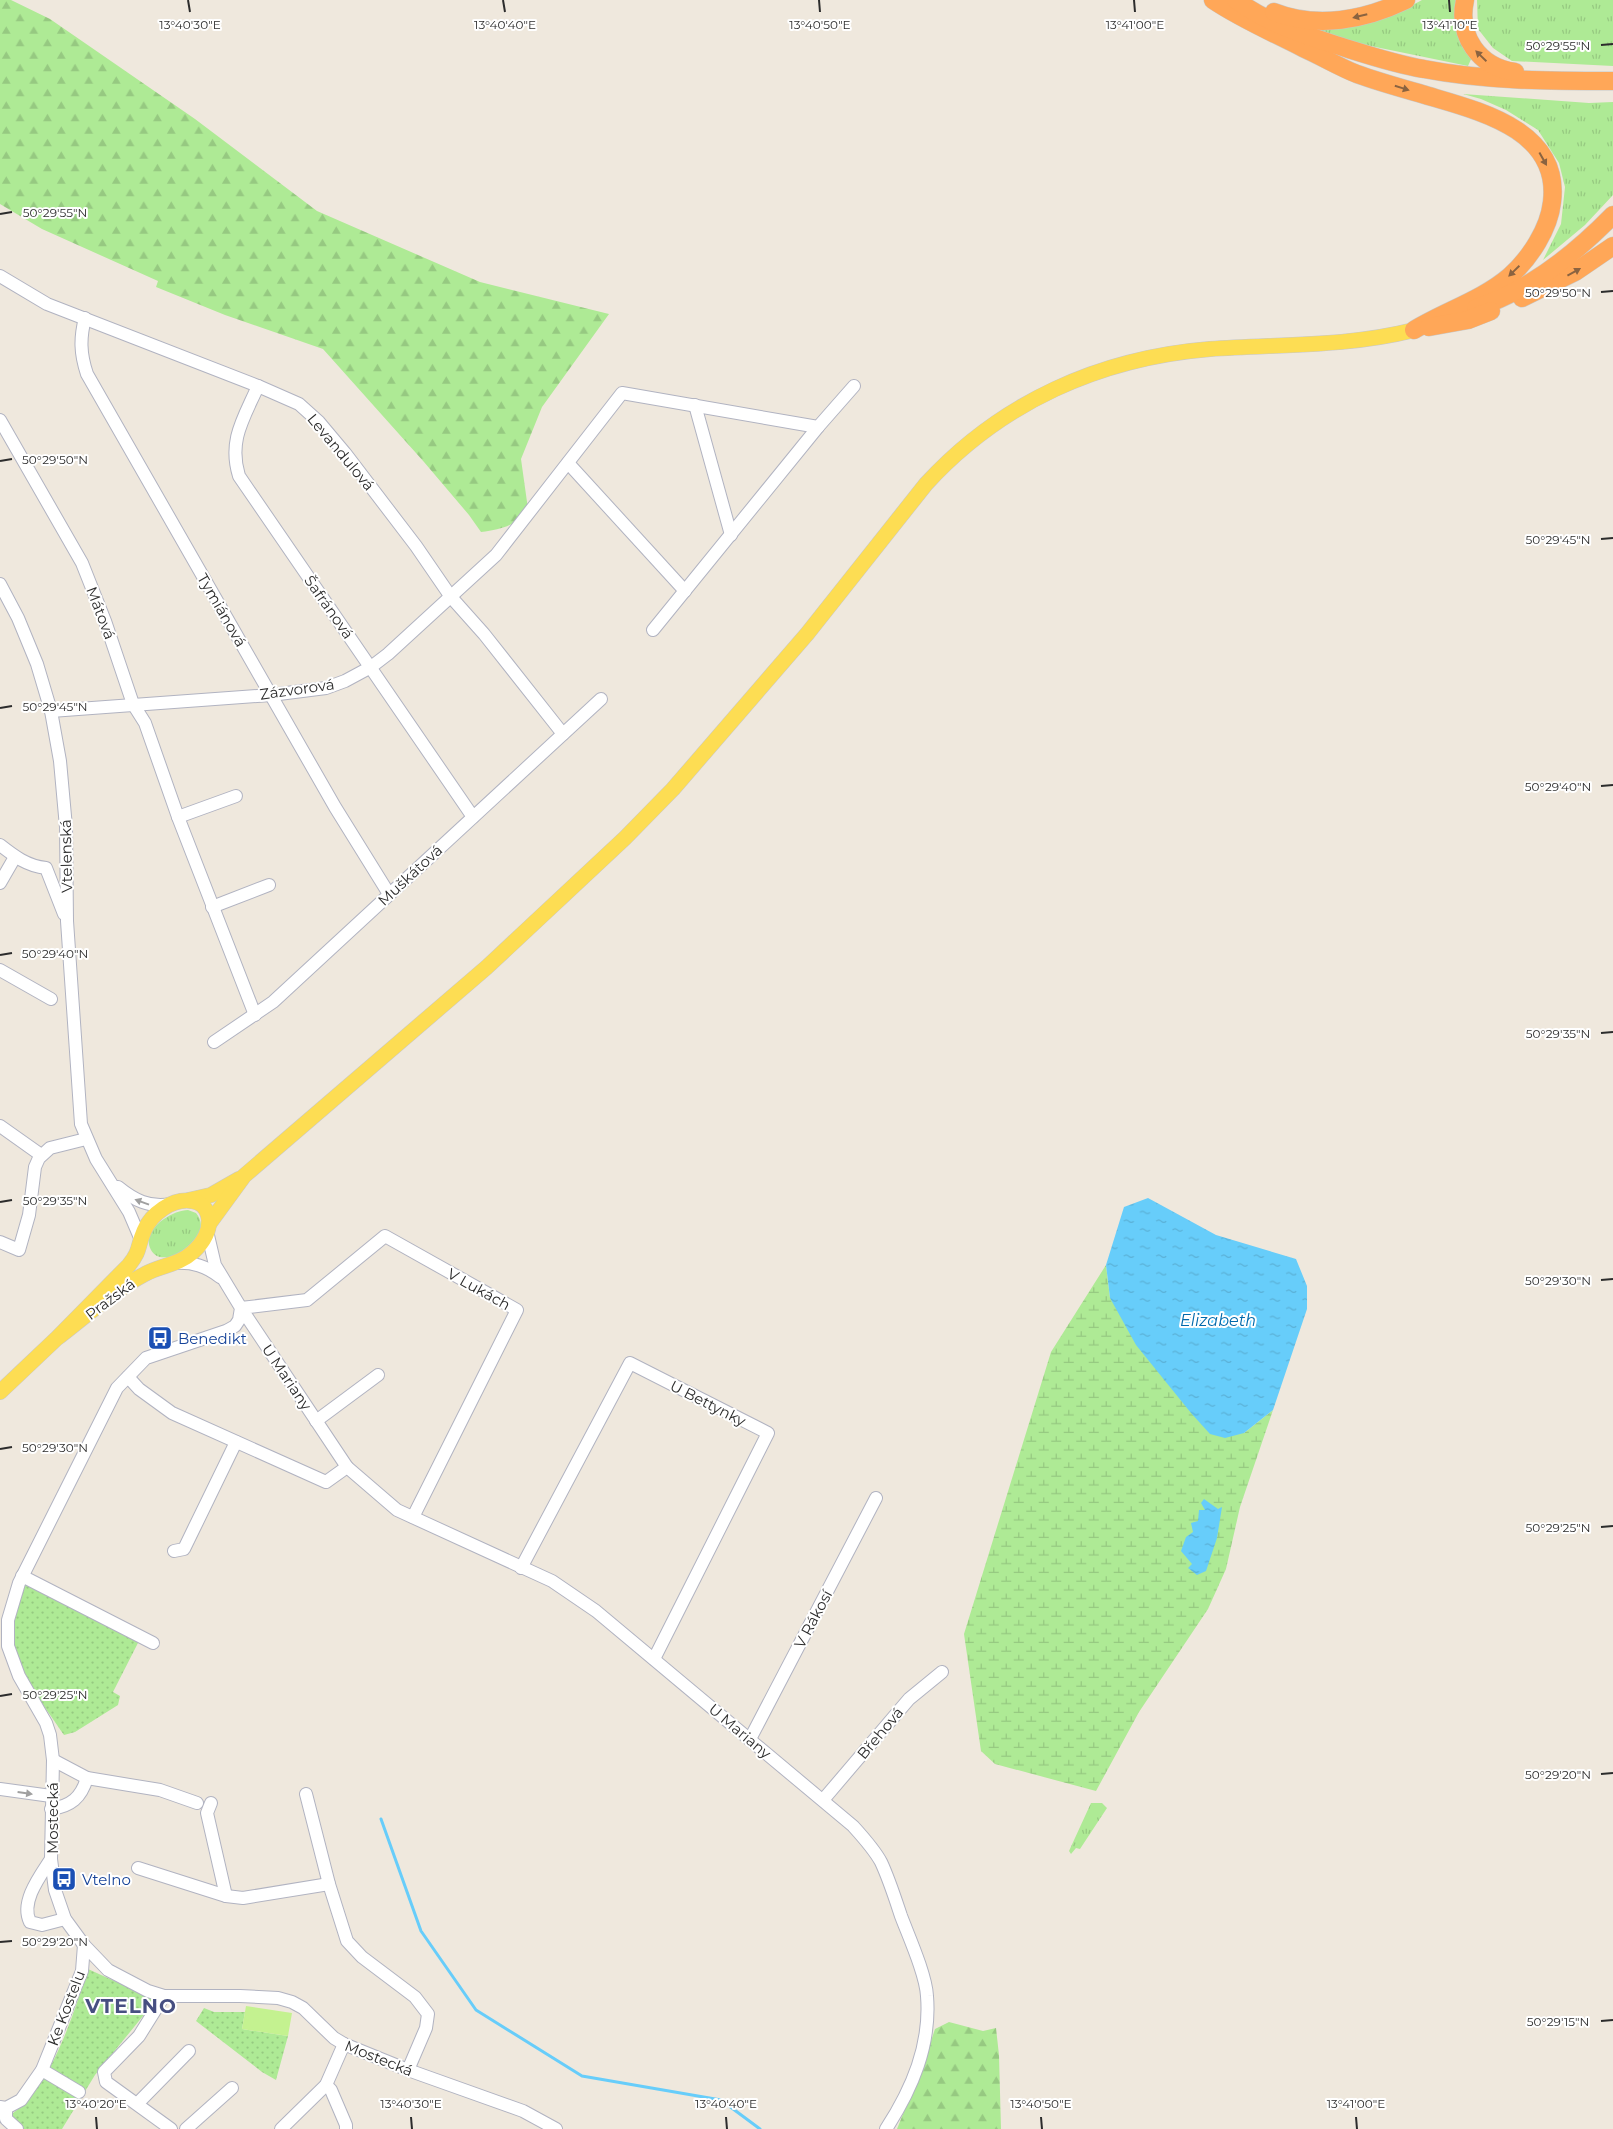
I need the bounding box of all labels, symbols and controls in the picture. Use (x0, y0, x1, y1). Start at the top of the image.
one-way arrow (1353, 12, 1368, 20)
text: 13°40'30"E (159, 17, 221, 32)
text: 13°40'40"E (474, 17, 536, 32)
text: 13°40'50"E (789, 17, 851, 32)
text: 13°41'00"E (1106, 17, 1164, 32)
text: 13°41'10"E (1422, 17, 1478, 32)
text: 50°29'55"N (1526, 38, 1590, 53)
one-way arrow (1476, 50, 1488, 62)
one-way arrow (1395, 84, 1410, 92)
one-way arrow (1539, 152, 1547, 167)
text: 50°29'55"N (23, 205, 87, 220)
one-way arrow (1508, 265, 1520, 277)
one-way arrow (1567, 268, 1581, 277)
text: 50°29'50"N (1525, 285, 1591, 300)
street label: Levandulová (303, 410, 379, 494)
text: 50°29'50"N (22, 452, 88, 467)
text: 50°29'45"N (1525, 532, 1591, 547)
street label: Tymiánová (193, 570, 251, 650)
street label: Šafránová (300, 571, 358, 643)
street label: Mátová (82, 584, 120, 642)
street label: Zázvorová (258, 674, 336, 704)
text: 50°29'45"N (22, 699, 88, 714)
text: 50°29'40"N (1525, 779, 1591, 794)
street label: Vtelenská (56, 819, 76, 893)
street label: Muškátová (374, 840, 446, 910)
text: 50°29'40"N (22, 946, 88, 961)
text: 50°29'35"N (1526, 1026, 1590, 1041)
text: 50°29'35"N (23, 1193, 87, 1208)
one-way arrow (135, 1198, 150, 1205)
street label: V Lukách (444, 1264, 514, 1314)
text: 50°29'30"N (1525, 1273, 1591, 1288)
street label: Pražská (81, 1274, 139, 1324)
water label: Elizabeth (1180, 1311, 1256, 1330)
bus stop icon: Benedikt (147, 1325, 173, 1351)
place label: Benedikt (178, 1329, 247, 1348)
street label: U Mariany (258, 1340, 317, 1414)
street label: U Bettynky (667, 1376, 750, 1431)
text: 50°29'30"N (22, 1440, 88, 1455)
text: 50°29'25"N (1526, 1520, 1590, 1535)
street label: V Rákosí (790, 1586, 837, 1651)
text: 50°29'25"N (23, 1687, 87, 1702)
street label: U Mariany (705, 1699, 776, 1763)
street label: Břehová (853, 1703, 907, 1763)
text: 50°29'20"N (1525, 1767, 1591, 1782)
street label: Mostecká (43, 1782, 62, 1854)
one-way arrow (18, 1789, 34, 1797)
bus stop icon: Vtelno (51, 1866, 77, 1892)
place label: Vtelno (82, 1870, 131, 1889)
text: 50°29'20"N (22, 1934, 88, 1949)
street label: Ke Kostelu (43, 1968, 89, 2048)
district label: VTELNO (84, 1994, 177, 2018)
text: 50°29'15"N (1527, 2014, 1589, 2029)
street label: Mostecká (342, 2036, 416, 2080)
text: 13°40'20"E (65, 2096, 127, 2111)
text: 13°40'30"E (380, 2096, 442, 2111)
text: 13°40'40"E (695, 2096, 757, 2111)
text: 13°40'50"E (1010, 2096, 1072, 2111)
text: 13°41'00"E (1327, 2096, 1385, 2111)

